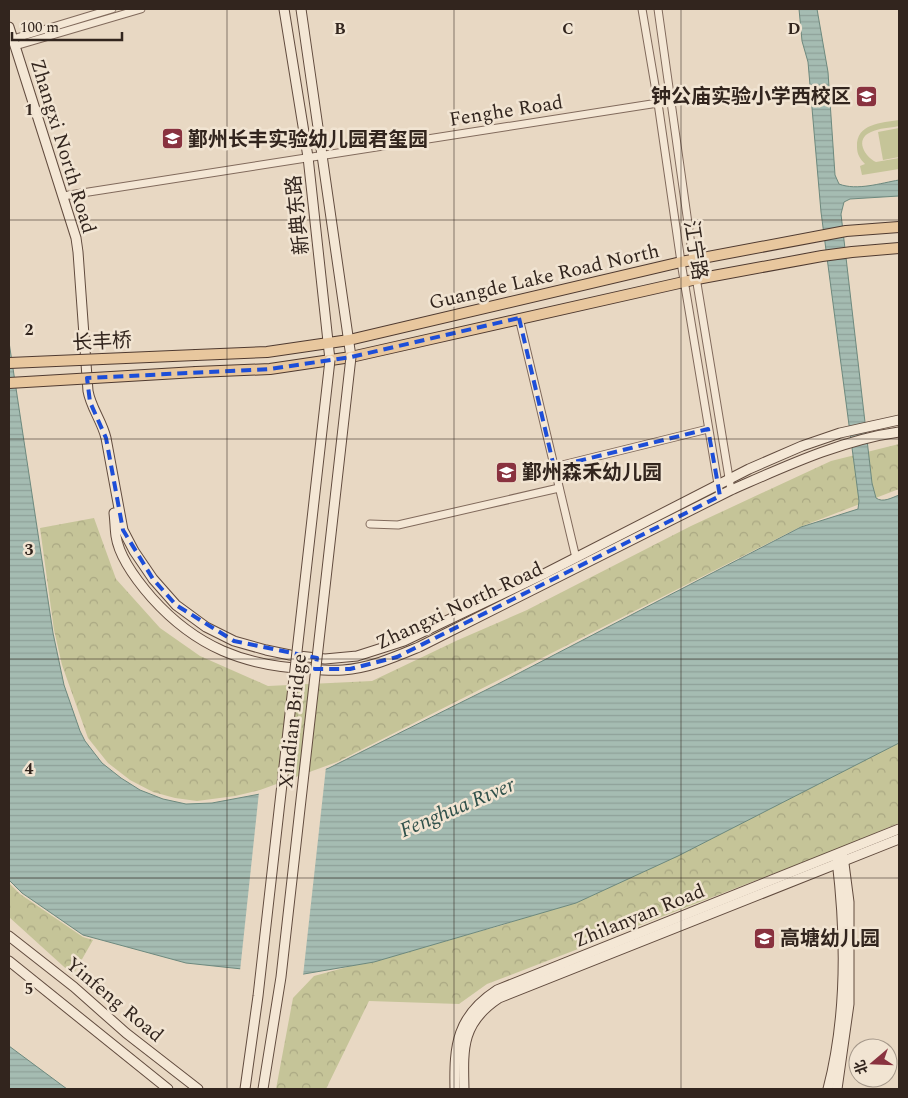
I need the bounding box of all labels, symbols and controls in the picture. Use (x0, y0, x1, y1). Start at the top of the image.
scale bar (12, 10, 122, 42)
text: 100 m (20, 16, 59, 39)
text: B (334, 17, 346, 41)
text: C (562, 17, 574, 41)
text: D (788, 17, 801, 41)
street label: Zhangxi North Road (22, 55, 104, 237)
place label: 钟公庙实验小学西校区 (651, 82, 851, 112)
school or university icon: 钟公庙实验小学西校区 (855, 84, 879, 108)
street label: Fenghe Road (447, 87, 565, 135)
text: 1 (25, 98, 33, 122)
place label: 鄞州长丰实验幼儿园君玺园 (188, 125, 428, 155)
school or university icon: 鄞州长丰实验幼儿园君玺园 (160, 127, 184, 151)
street label: 新典东路 (279, 174, 317, 256)
street label: 江宁路 (676, 218, 715, 282)
street label: Guangde Lake Road North (426, 236, 662, 318)
text: 2 (25, 318, 34, 342)
street label: 长丰桥 (71, 325, 133, 359)
place label: 鄞州森禾幼儿园 (522, 458, 662, 488)
school or university icon: 鄞州森禾幼儿园 (494, 460, 518, 484)
text: 3 (25, 538, 34, 562)
street label: Zhangxi North Road (371, 554, 548, 658)
street label: Xindian Bridge (271, 652, 315, 790)
text: 4 (25, 757, 34, 781)
water label: Fenghua Rıver (395, 769, 521, 847)
street label: Zhilanyan Road (569, 876, 709, 956)
place label: 高塘幼儿园 (780, 924, 880, 954)
school or university icon: 高塘幼儿园 (752, 926, 776, 950)
street label: Yinfeng Road (59, 950, 170, 1050)
text: 5 (25, 977, 33, 1001)
north arrow (848, 1038, 898, 1088)
text: 北 (849, 1057, 873, 1077)

